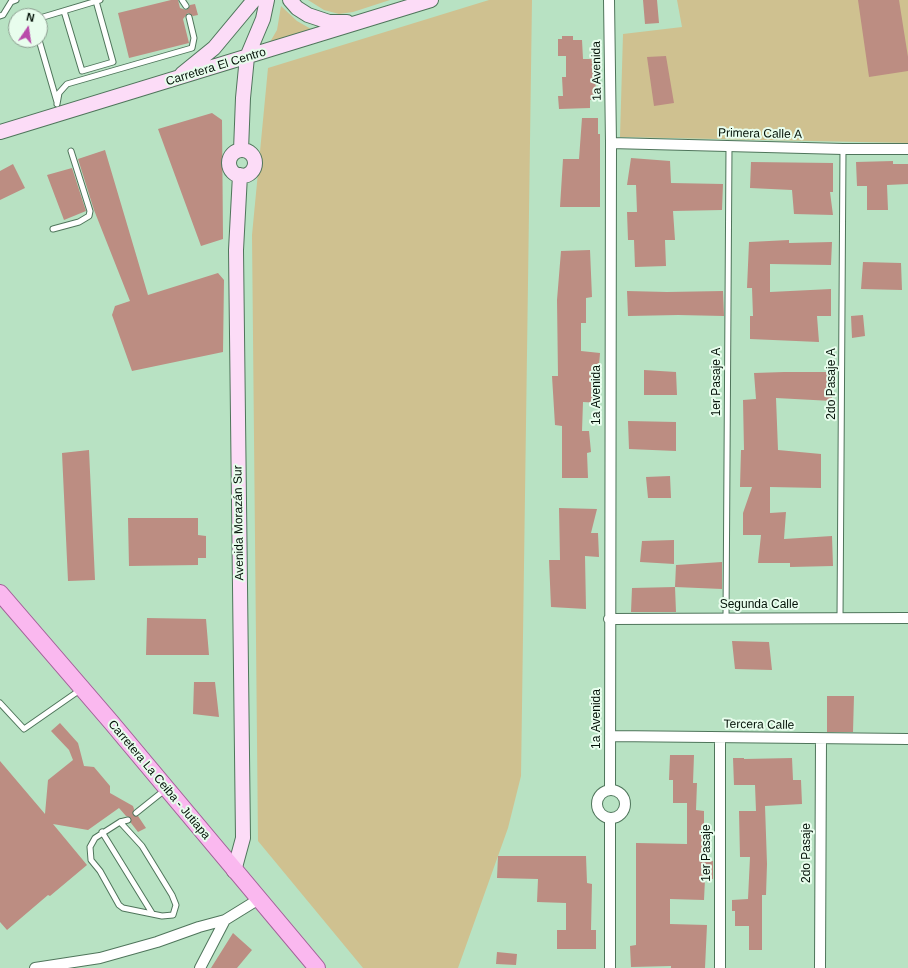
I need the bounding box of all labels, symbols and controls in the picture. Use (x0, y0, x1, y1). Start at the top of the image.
north arrow (8, 8, 48, 48)
text: N (25, 11, 36, 24)
street label: 1a Avenida (589, 41, 605, 101)
street label: Carretera El Centro (164, 45, 268, 89)
street label: Primera Calle A (718, 126, 802, 142)
street label: 1er Pasaje A (710, 348, 724, 416)
street label: 2do Pasaje A (825, 348, 839, 420)
street label: 1a Avenida (590, 365, 604, 425)
street label: Avenida Morazán Sur (231, 465, 247, 581)
street label: Segunda Calle (720, 598, 798, 612)
street label: 1a Avenida (590, 689, 604, 749)
street label: Carretera La Ceiba - Jutiapa (105, 717, 213, 843)
street label: Tercera Calle (724, 717, 794, 733)
street label: 2do Pasaje (800, 823, 814, 883)
street label: 1er Pasaje (700, 824, 714, 882)

